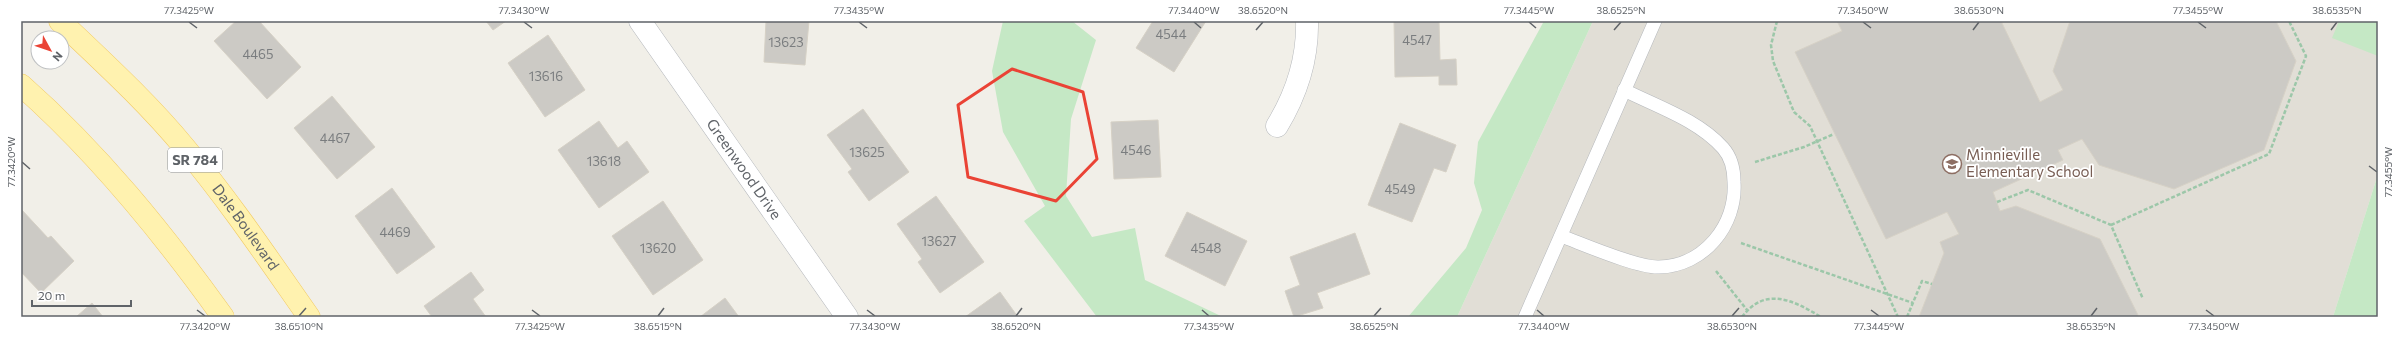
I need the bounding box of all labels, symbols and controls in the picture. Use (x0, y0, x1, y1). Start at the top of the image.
text: 77.3425°W (164, 4, 214, 16)
text: 77.3430°W (498, 4, 550, 16)
text: 77.3435°W (834, 4, 884, 16)
text: 77.3440°W (1168, 4, 1220, 16)
text: 38.6520°N (1238, 4, 1288, 16)
text: 77.3445°W (1504, 4, 1554, 16)
text: 38.6525°N (1596, 4, 1646, 16)
text: 77.3450°W (1837, 4, 1889, 16)
text: 38.6530°N (1954, 4, 2004, 16)
text: 77.3455°W (2173, 4, 2223, 16)
text: 38.6535°N (2312, 4, 2362, 16)
house number: 4544 (1156, 26, 1187, 42)
north arrow (30, 30, 70, 70)
house number: 4547 (1402, 32, 1432, 48)
house number: 13623 (768, 34, 804, 50)
house number: 4465 (243, 46, 273, 62)
text: N (50, 49, 66, 64)
house number: 13616 (529, 68, 563, 84)
street label: Greenwood Drive (703, 115, 786, 223)
house number: 4467 (320, 130, 350, 146)
text: 77.3420°W (5, 137, 17, 187)
house number: 4546 (1121, 142, 1152, 158)
house number: 13625 (849, 144, 885, 160)
place label: Minnieville Elementary School (1966, 145, 2093, 180)
text: 77.3455°W (2382, 147, 2394, 197)
road number: SR 784 (168, 148, 222, 172)
house number: 13618 (587, 153, 621, 169)
school or university icon: Minnieville Elementary School (1941, 153, 1963, 175)
street label: Dale Boulevard (209, 180, 283, 273)
house number: 4549 (1385, 181, 1416, 197)
house number: 4469 (379, 224, 411, 240)
house number: 13627 (922, 233, 957, 249)
house number: 13620 (640, 240, 676, 256)
house number: 4548 (1191, 240, 1222, 256)
scale bar (32, 282, 131, 308)
text: 20 m (38, 288, 65, 302)
text: 77.3420°W (180, 320, 230, 332)
text: 38.6510°N (275, 320, 323, 332)
text: 77.3425°W (515, 320, 565, 332)
text: 38.6515°N (634, 320, 682, 332)
text: 77.3430°W (849, 320, 901, 332)
text: 38.6520°N (991, 320, 1041, 332)
text: 77.3435°W (1184, 320, 1234, 332)
text: 38.6525°N (1349, 320, 1399, 332)
text: 77.3440°W (1518, 320, 1570, 332)
text: 38.6530°N (1707, 320, 1757, 332)
text: 77.3445°W (1854, 320, 1904, 332)
text: 38.6535°N (2066, 320, 2116, 332)
text: 77.3450°W (2188, 320, 2240, 332)

